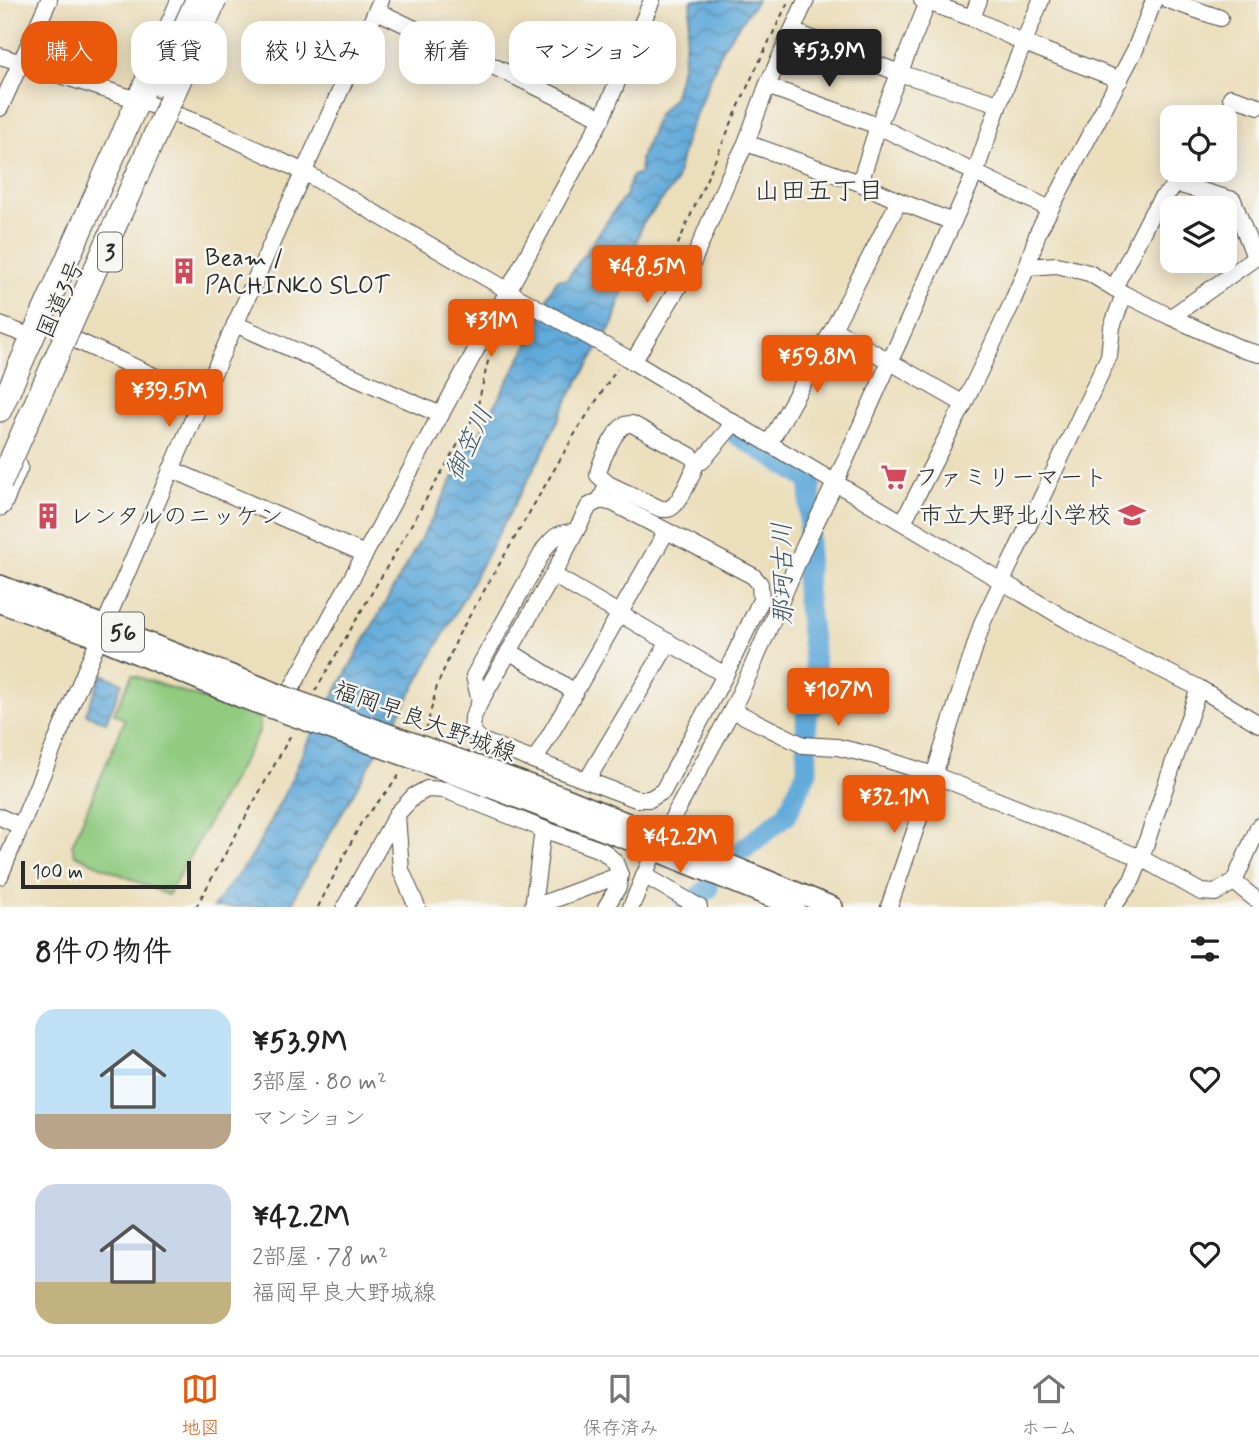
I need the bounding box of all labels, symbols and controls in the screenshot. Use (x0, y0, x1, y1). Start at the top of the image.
chip: 購入 (21, 21, 117, 84)
chip: 賃貸 (131, 21, 227, 84)
chip: 絞り込み (241, 21, 385, 84)
chip: 新着 (399, 21, 495, 84)
chip: マンション (509, 21, 676, 84)
pin: ¥53.9M (772, 29, 886, 89)
text: ¥53.9M (792, 37, 866, 67)
map controls (1160, 105, 1237, 273)
button: locate (1160, 105, 1237, 182)
district label: 山田五丁目 (754, 175, 884, 209)
button: layers (1160, 196, 1237, 273)
road number: 3 (98, 232, 122, 272)
place label: Beam / PACHINKO SLOT (205, 243, 390, 302)
pin: ¥48.5M (590, 246, 704, 305)
text: ¥48.5M (608, 253, 686, 283)
street label: 国道3号 (30, 255, 92, 344)
building icon: Beam / PACHINKO SLOT (169, 256, 199, 286)
pin: ¥31M (450, 300, 532, 359)
text: ¥31M (464, 307, 518, 337)
pin: ¥59.8M (760, 336, 874, 395)
text: ¥59.8M (778, 343, 856, 373)
pin: ¥39.5M (112, 370, 226, 429)
text: ¥39.5M (131, 377, 207, 407)
water label: 御笠川 (438, 401, 502, 486)
supermarket icon: ファミリーマート (879, 462, 909, 492)
place label: ファミリーマート (915, 463, 1107, 494)
school or university icon: 市立大野北小学校 (1117, 500, 1147, 530)
building icon: レンタルのニッケン (33, 501, 63, 531)
place label: 市立大野北小学校 (919, 501, 1111, 532)
place label: レンタルのニッケン (69, 502, 284, 533)
water label: 那珂古川 (766, 522, 802, 626)
road number: 56 (102, 612, 144, 652)
pin: ¥107M (789, 668, 887, 728)
street label: 福岡早良大野城線 (329, 675, 520, 770)
text: ¥107M (803, 676, 873, 706)
pin: ¥32.1M (837, 776, 951, 835)
text: ¥32.1M (858, 783, 930, 813)
pin: ¥42.2M (623, 816, 737, 875)
text: ¥42.2M (642, 823, 718, 853)
scale bar (21, 858, 191, 890)
text: 100 m (32, 860, 83, 885)
icon: filters (1186, 930, 1224, 968)
text: 8件の物件 (35, 933, 172, 972)
text: ¥53.9M (252, 1023, 347, 1062)
icon: home (91, 1037, 175, 1121)
icon: heart (1186, 1060, 1224, 1098)
text: 3部屋 · 80 m² (252, 1068, 387, 1098)
text: マンション (252, 1104, 366, 1134)
text: ¥42.2M (252, 1198, 350, 1237)
icon: home (91, 1212, 175, 1296)
icon: heart (1186, 1235, 1224, 1273)
text: 2部屋 · 78 m² (252, 1243, 388, 1273)
text: 福岡早良大野城線 (252, 1279, 436, 1309)
tab: 地図 (181, 1370, 219, 1441)
tab: 保存済み (582, 1370, 658, 1441)
tab: ホーム (1021, 1370, 1078, 1441)

